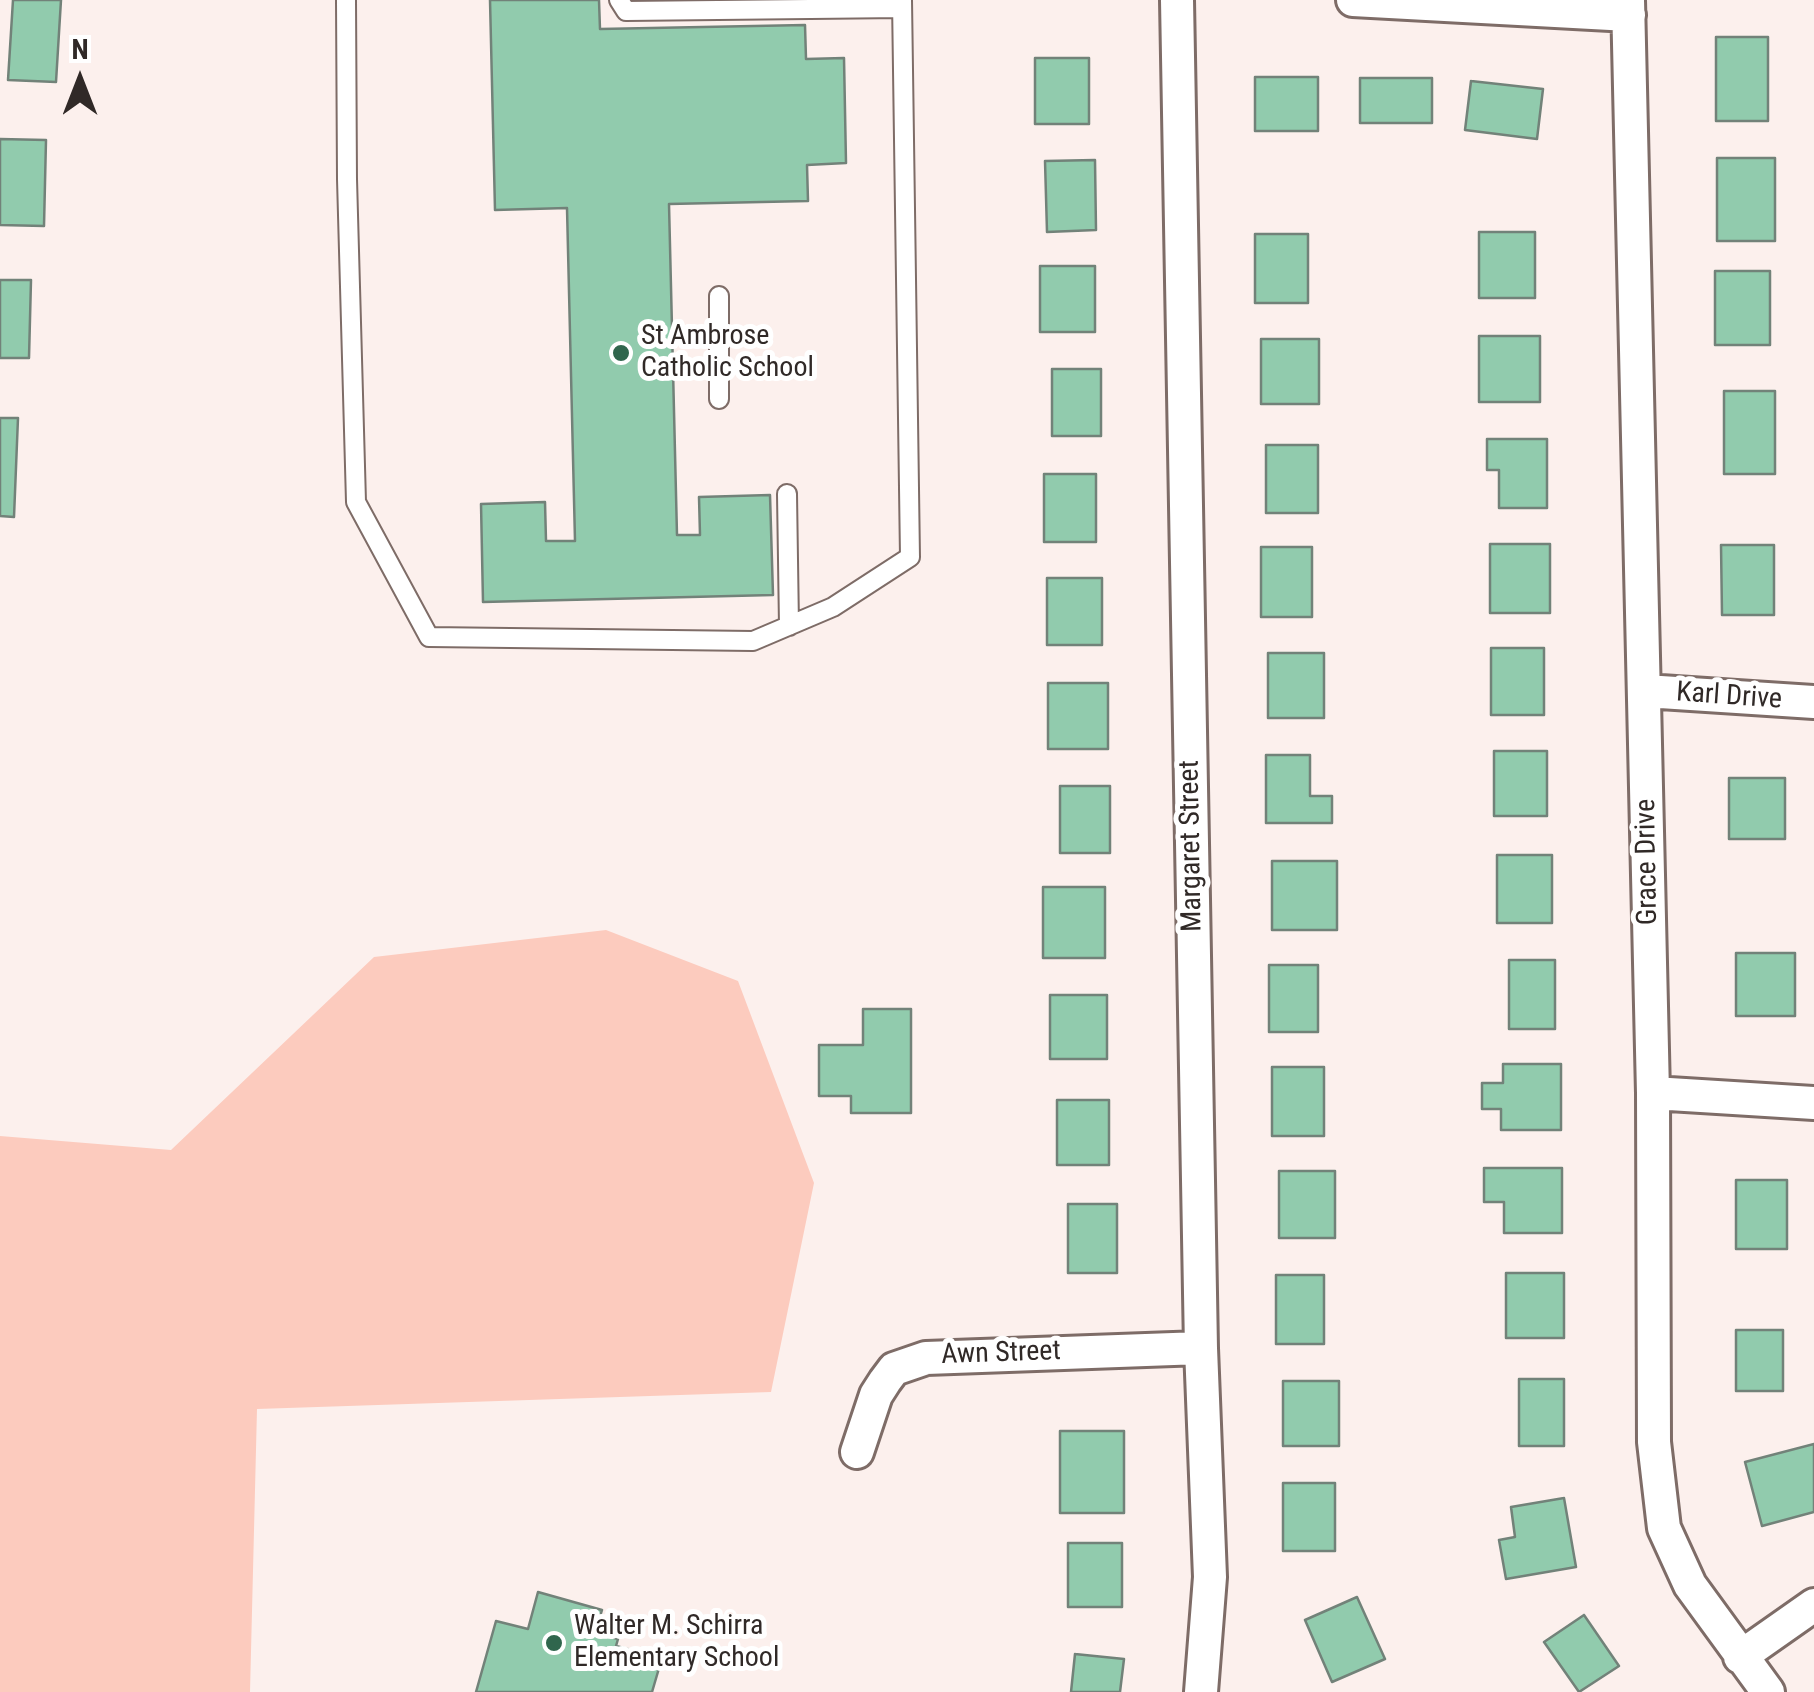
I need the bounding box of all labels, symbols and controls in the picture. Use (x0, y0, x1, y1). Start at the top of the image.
north arrow (30, 30, 130, 130)
text: N (71, 33, 89, 66)
place label: St Ambrose Catholic School (641, 320, 814, 386)
marker: St Ambrose Catholic School (610, 342, 632, 364)
street label: Karl Drive (1675, 677, 1783, 717)
street label: Margaret Street (1174, 760, 1210, 932)
street label: Grace Drive (1630, 799, 1666, 925)
street label: Awn Street (941, 1335, 1061, 1373)
place label: Walter M. Schirra Elementary School (574, 1610, 779, 1676)
marker: Walter M. Schirra Elementary School (543, 1632, 565, 1654)

